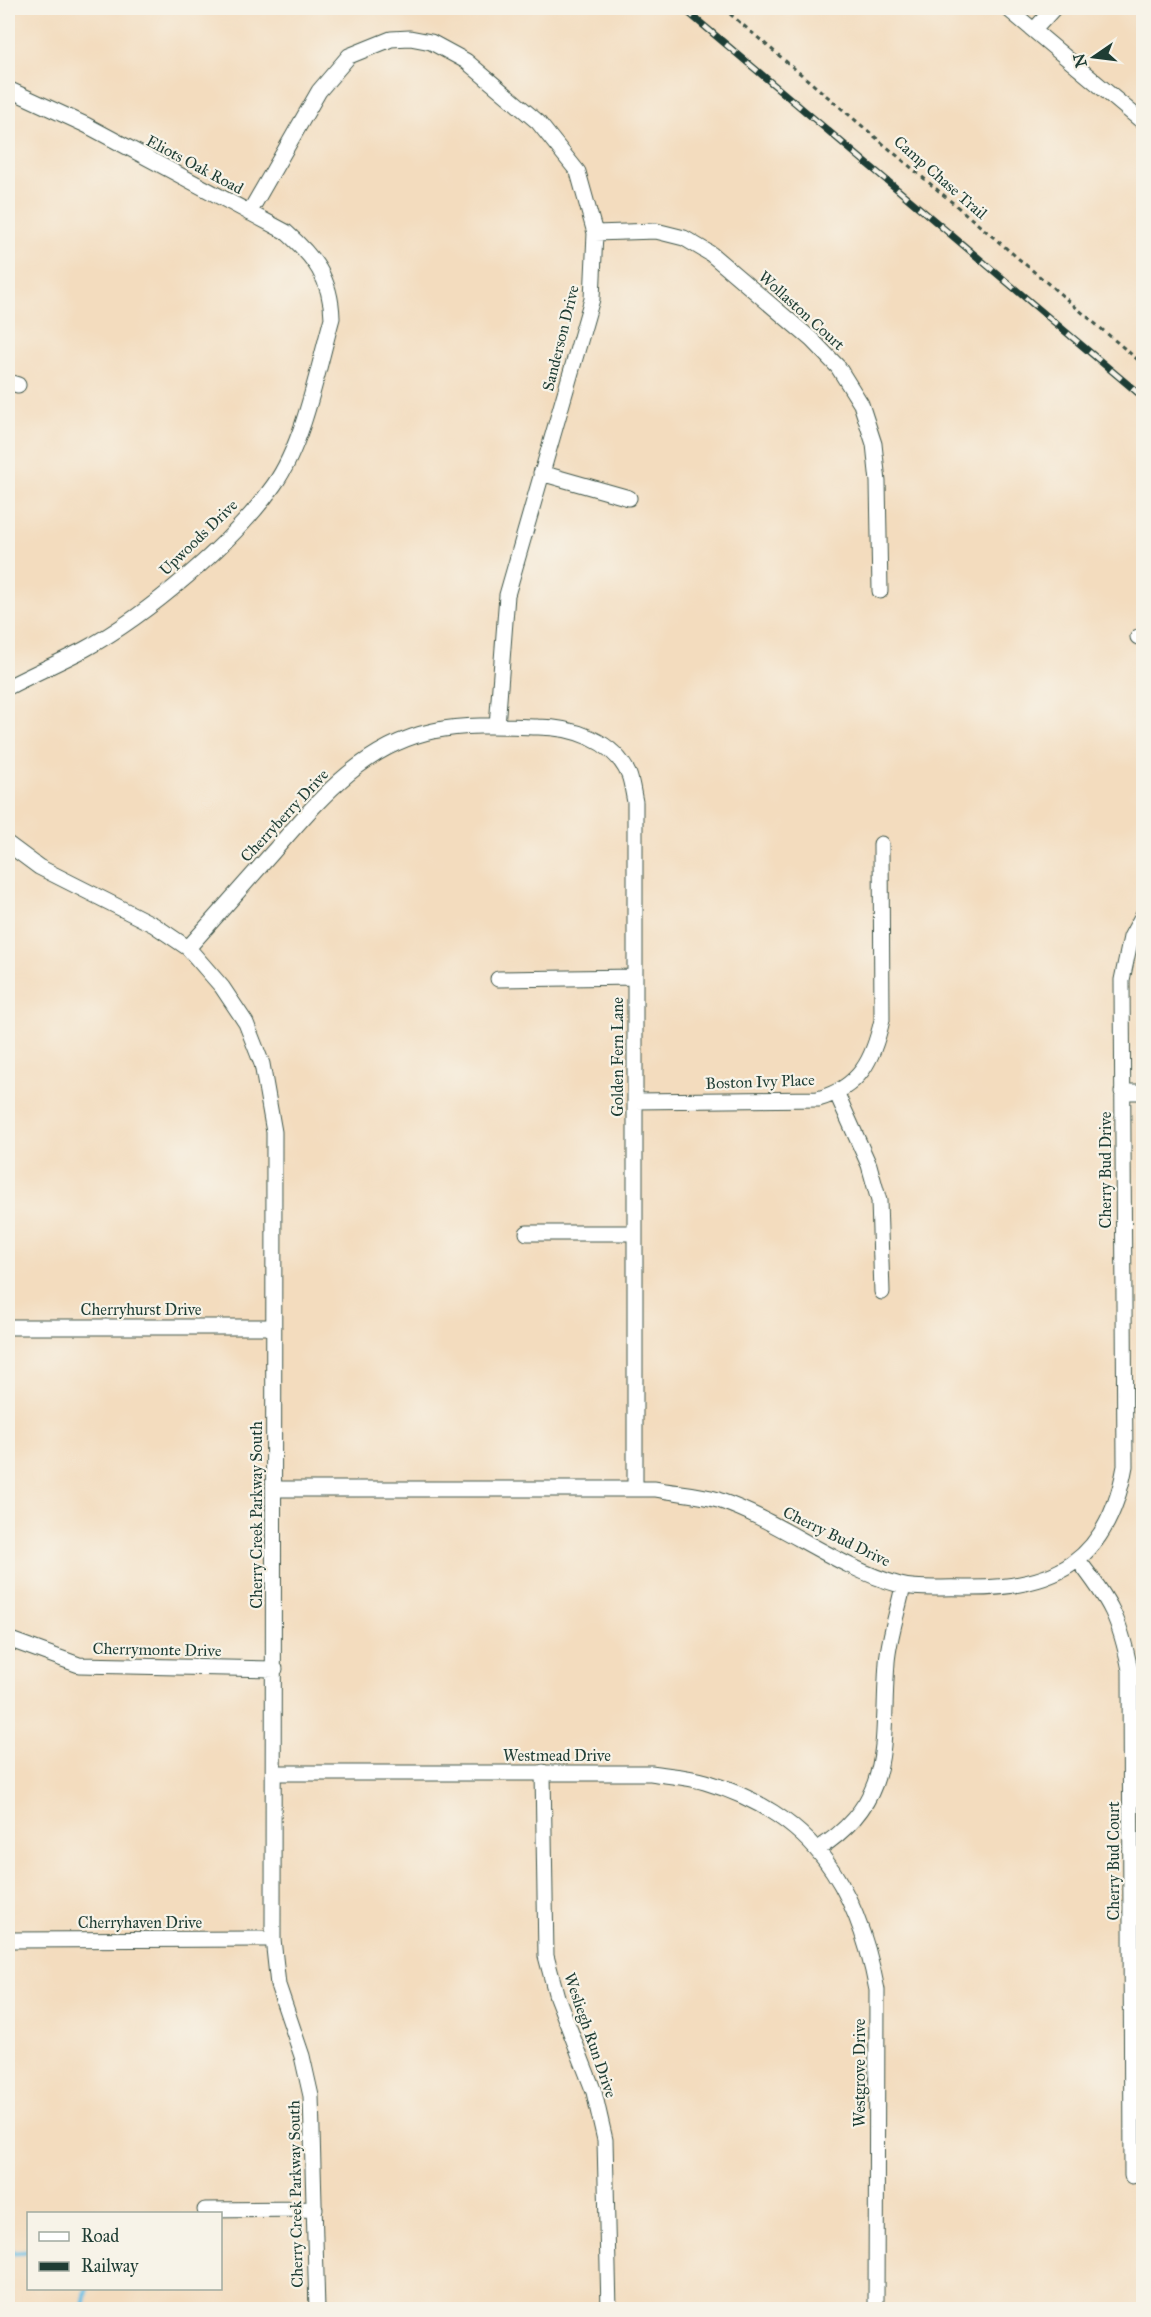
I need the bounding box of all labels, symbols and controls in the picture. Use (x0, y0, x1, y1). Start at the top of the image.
north arrow (1064, 27, 1124, 87)
text: N (1069, 51, 1091, 69)
street label: Eliots Oak Road (143, 131, 247, 198)
street label: Camp Chase Trail (890, 132, 992, 223)
street label: Wollaston Court (755, 267, 849, 354)
street label: Sanderson Drive (538, 283, 583, 393)
street label: Upwoods Drive (155, 495, 242, 579)
street label: Cherryberry Drive (236, 765, 333, 866)
street label: Golden Fern Lane (608, 997, 627, 1117)
street label: Boston Ivy Place (705, 1070, 815, 1093)
street label: Cherry Bud Drive (1096, 1111, 1115, 1228)
street label: Cherryhurst Drive (80, 1300, 202, 1319)
street label: Cherry Creek Parkway South (247, 1421, 266, 1609)
street label: Cherry Bud Drive (780, 1502, 894, 1571)
street label: Cherrymonte Drive (92, 1639, 222, 1660)
street label: Westmead Drive (503, 1746, 611, 1765)
street label: Cherry Bud Court (1104, 1801, 1123, 1921)
street label: Cherryhaven Drive (78, 1913, 203, 1932)
street label: Wesliegh Run Drive (559, 1970, 621, 2101)
street label: Westgrove Drive (850, 2018, 870, 2127)
street label: Cherry Creek Parkway South (284, 2100, 307, 2288)
legend (27, 2212, 222, 2290)
text: Road (81, 2225, 119, 2247)
text: Railway (81, 2255, 139, 2277)

